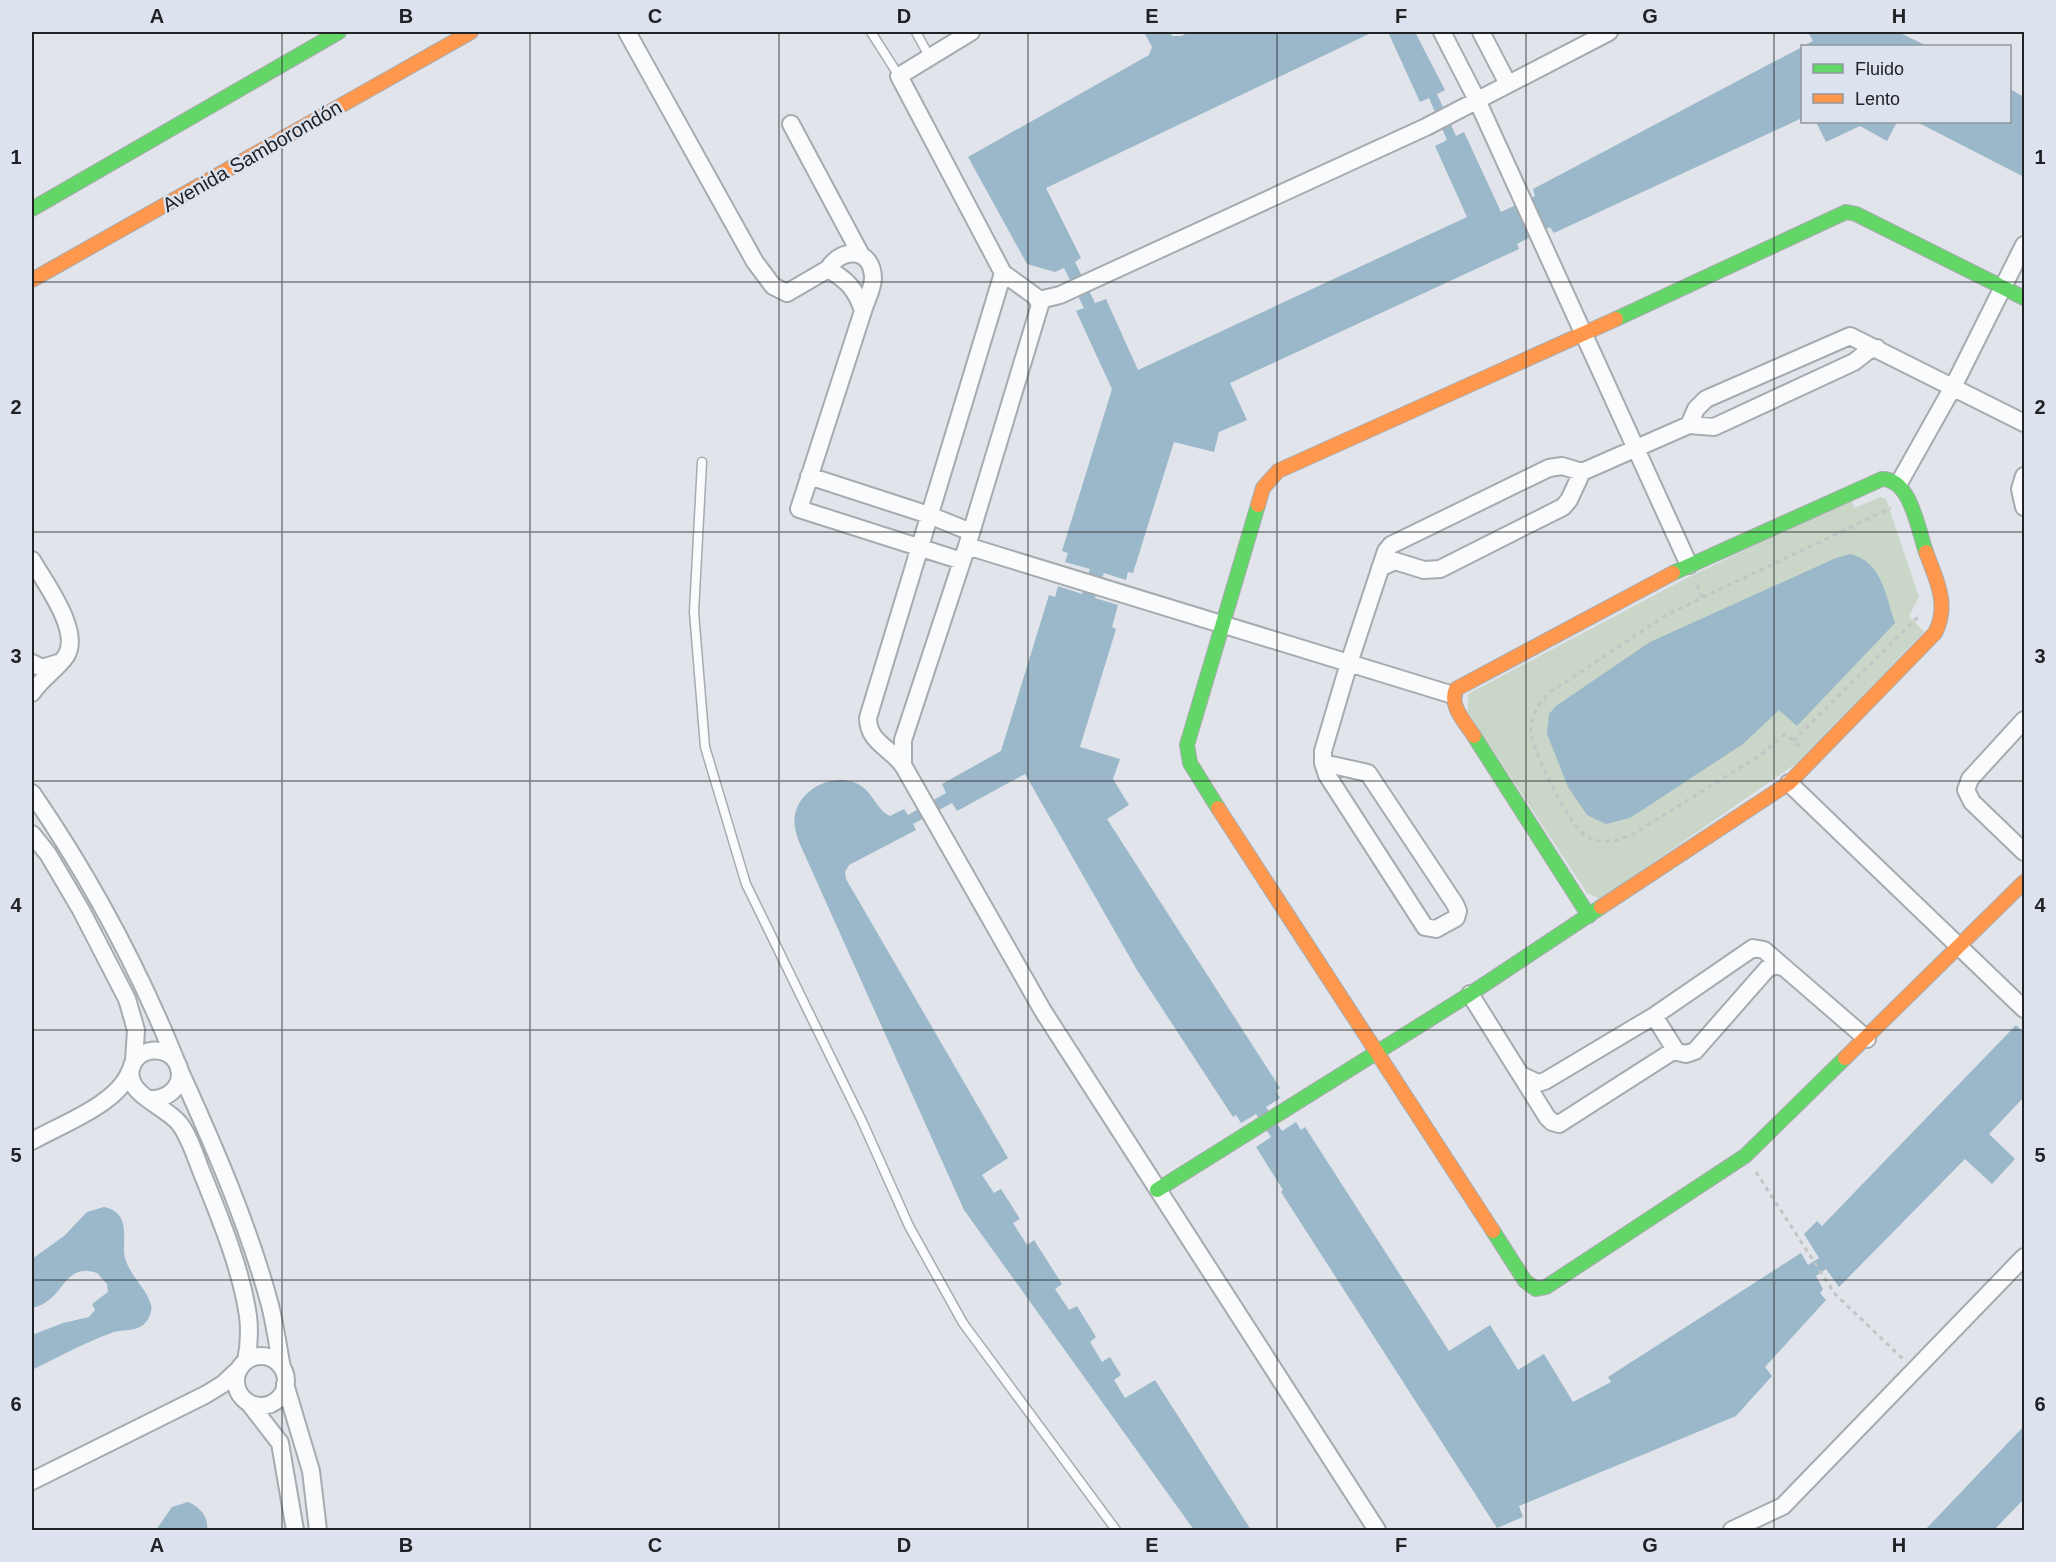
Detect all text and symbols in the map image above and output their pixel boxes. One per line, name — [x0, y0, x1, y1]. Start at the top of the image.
text: A — [150, 5, 164, 27]
text: B — [399, 5, 413, 27]
text: C — [648, 5, 662, 27]
text: D — [897, 5, 911, 27]
text: E — [1145, 5, 1159, 27]
text: F — [1395, 5, 1407, 27]
text: G — [1642, 5, 1658, 27]
text: H — [1892, 5, 1906, 27]
legend — [1801, 45, 2011, 123]
text: Fluido — [1855, 59, 1904, 79]
text: Lento — [1855, 89, 1900, 109]
street label: Avenida Samborondón — [159, 96, 345, 216]
text: 1 — [10, 146, 22, 168]
text: 1 — [2034, 146, 2046, 168]
text: 2 — [10, 396, 22, 418]
text: 2 — [2034, 396, 2046, 418]
text: 3 — [10, 645, 22, 667]
text: 3 — [2034, 645, 2046, 667]
text: 4 — [10, 894, 22, 916]
text: 4 — [2034, 894, 2046, 916]
text: 5 — [10, 1144, 22, 1166]
text: 5 — [2034, 1144, 2046, 1166]
text: 6 — [10, 1393, 22, 1415]
text: 6 — [2034, 1393, 2046, 1415]
text: A — [150, 1534, 164, 1556]
text: B — [399, 1534, 413, 1556]
text: C — [648, 1534, 662, 1556]
text: D — [897, 1534, 911, 1556]
text: E — [1145, 1534, 1159, 1556]
text: F — [1395, 1534, 1407, 1556]
text: G — [1642, 1534, 1658, 1556]
text: H — [1892, 1534, 1906, 1556]

